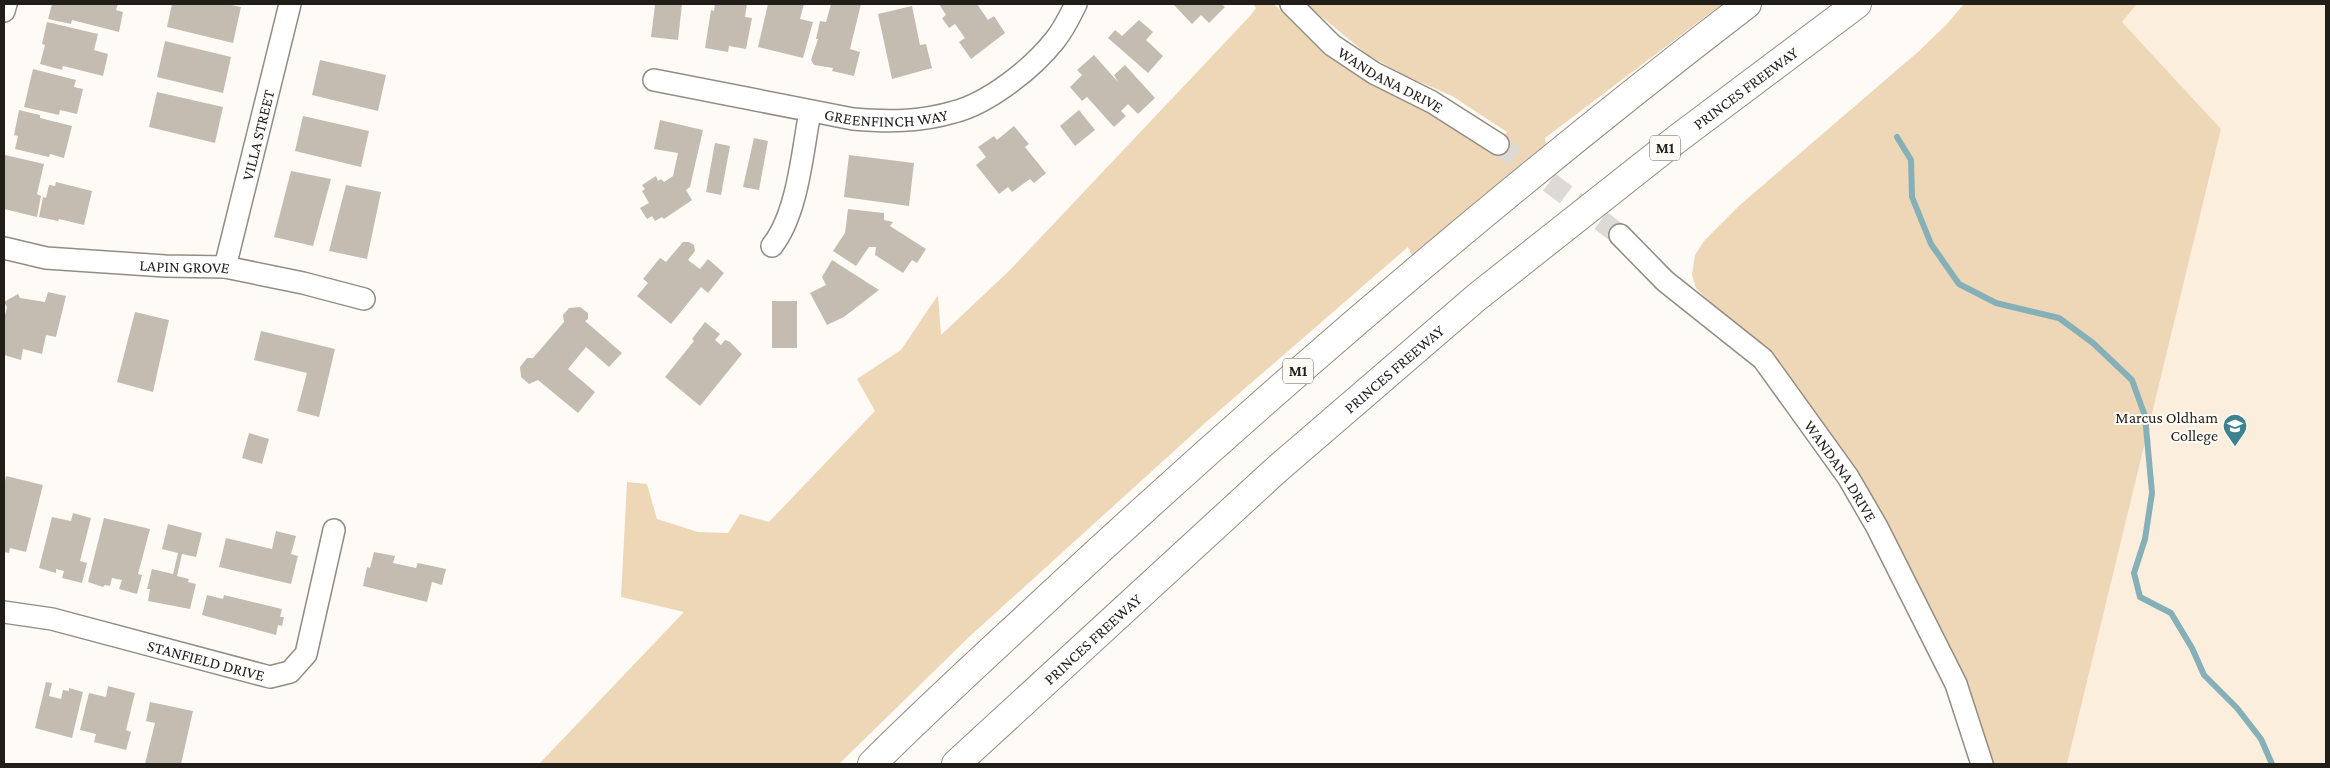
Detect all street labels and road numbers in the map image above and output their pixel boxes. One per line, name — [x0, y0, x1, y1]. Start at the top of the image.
street label: WANDANA DRIVE — [1334, 43, 1446, 116]
street label: PRINCES FREEWAY — [1690, 43, 1801, 133]
street label: VILLA STREET — [239, 88, 278, 182]
street label: GREENFINCH WAY — [823, 106, 950, 130]
road number: M1 — [1650, 136, 1680, 160]
street label: LAPIN GROVE — [139, 256, 232, 277]
street label: PRINCES FREEWAY — [1341, 321, 1448, 416]
road number: M1 — [1283, 358, 1313, 384]
street label: WANDANA DRIVE — [1801, 417, 1880, 525]
street label: PRINCES FREEWAY — [1041, 590, 1145, 688]
street label: STANFIELD DRIVE — [146, 637, 267, 684]

